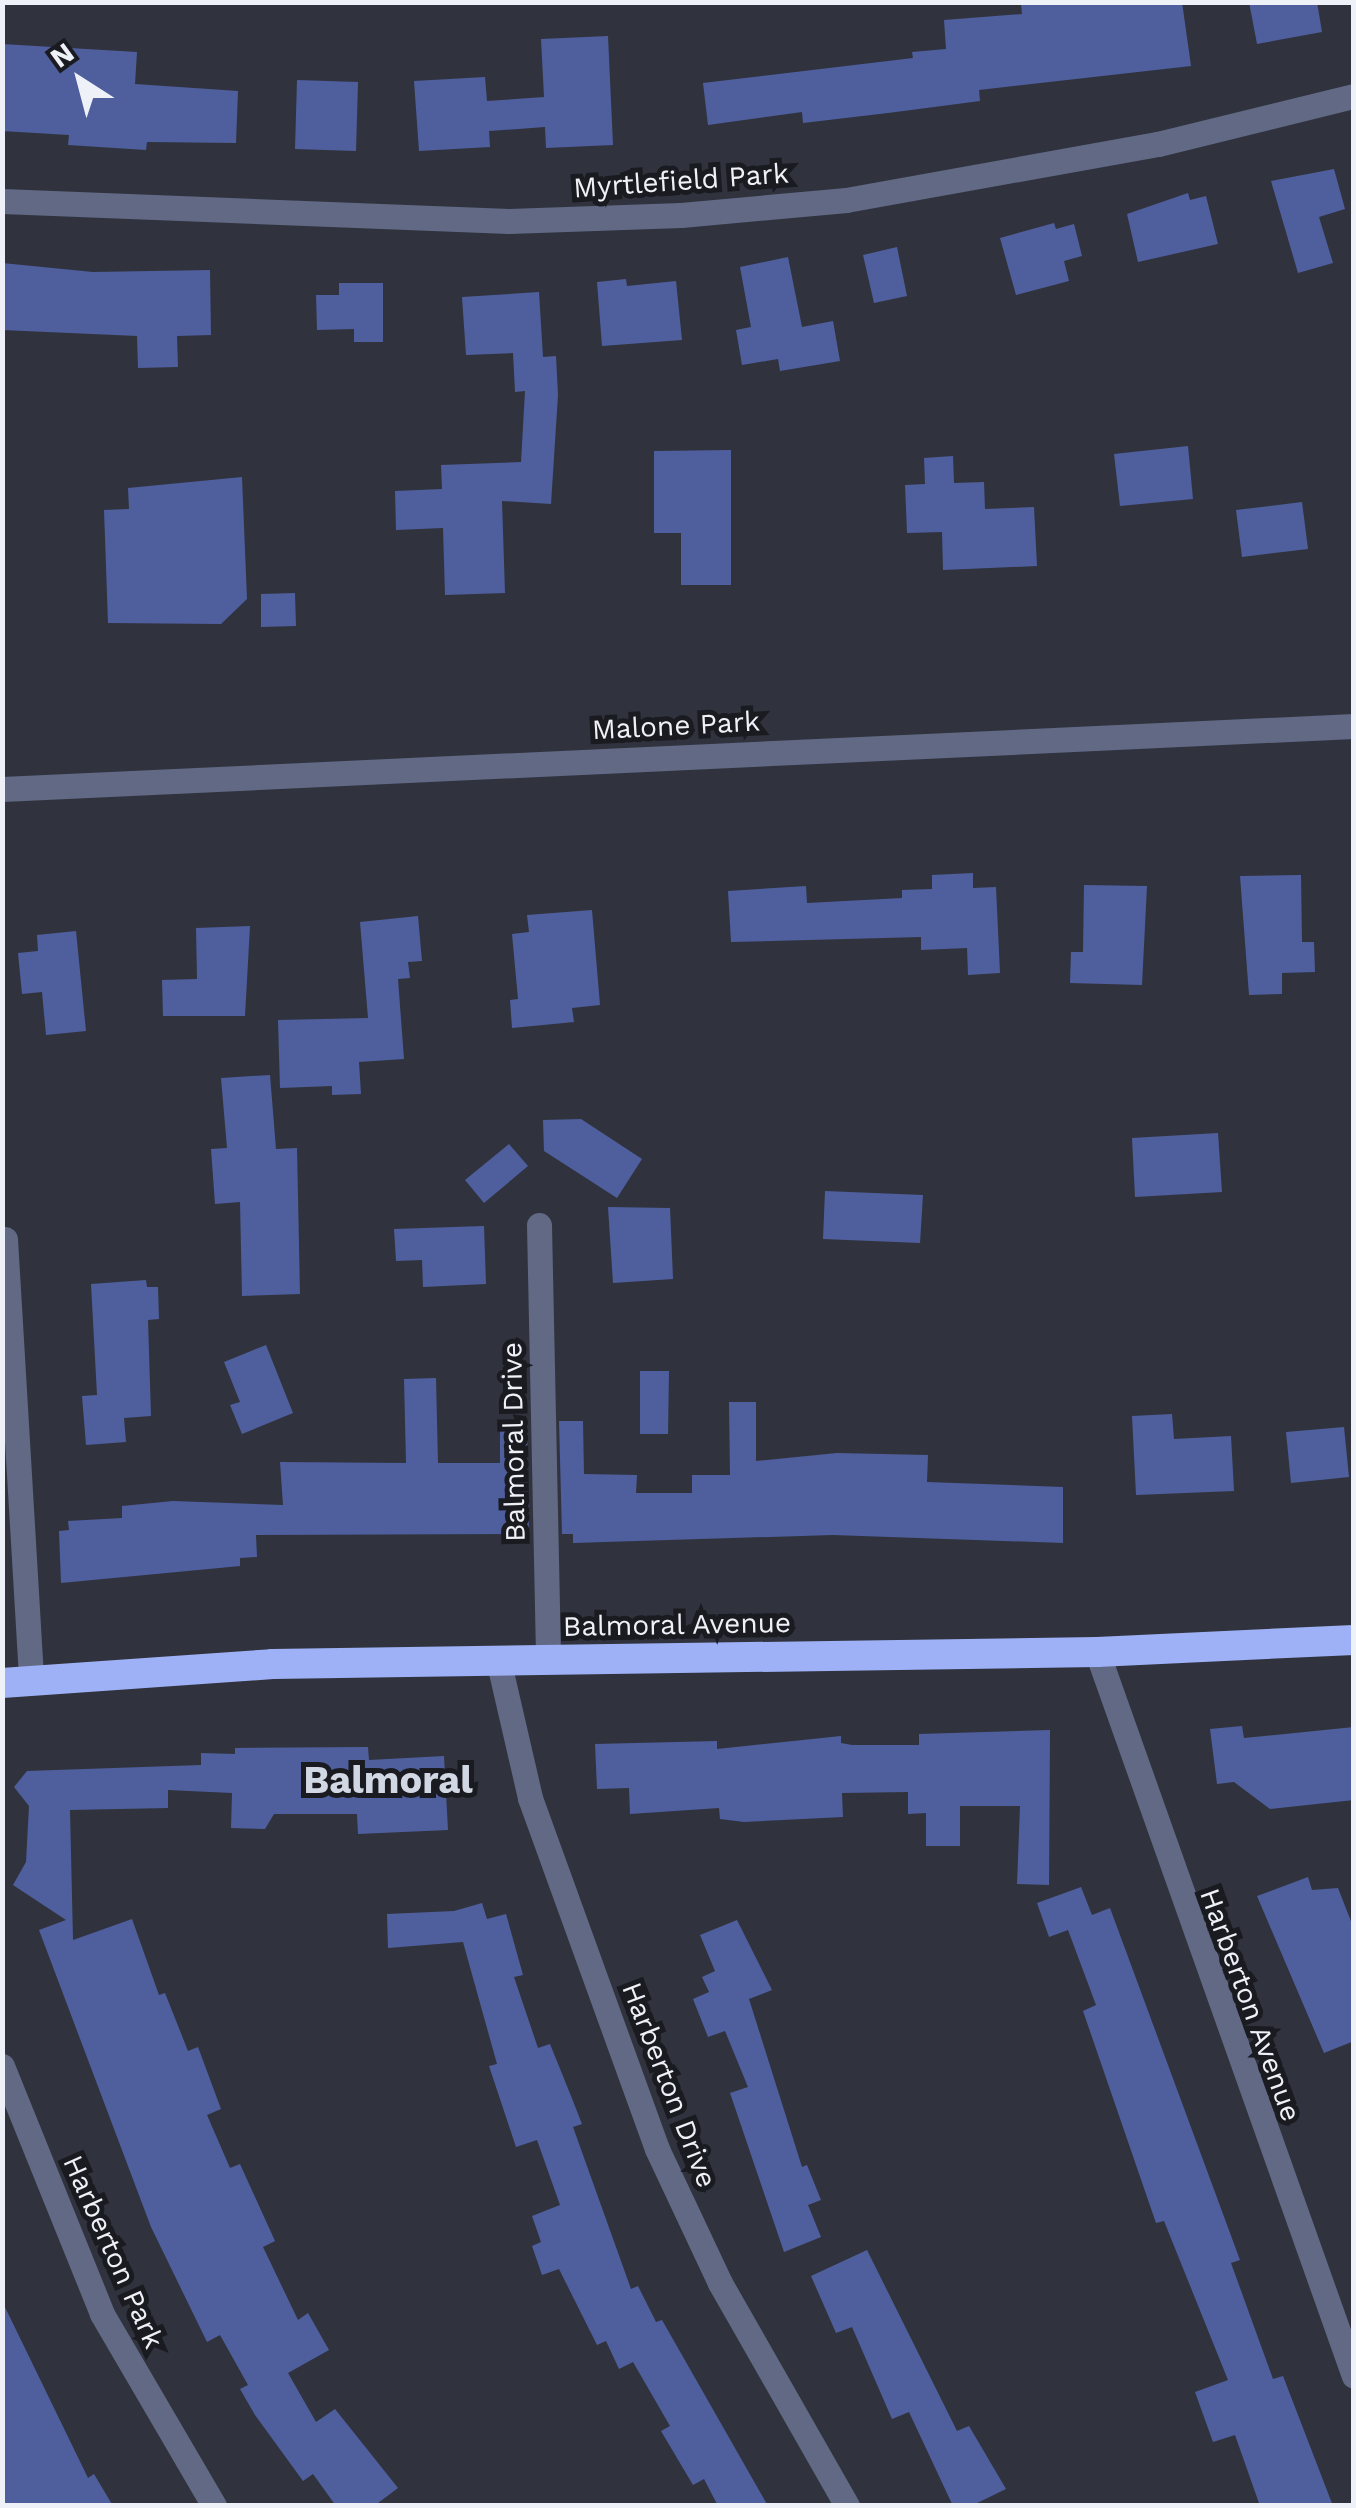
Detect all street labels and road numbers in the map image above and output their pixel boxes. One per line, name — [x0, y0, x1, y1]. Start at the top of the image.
street label: Myrtlefield Park — [572, 157, 790, 205]
street label: Malone Park — [591, 705, 761, 747]
street label: Balmoral Drive — [495, 1341, 533, 1543]
street label: Balmoral Avenue — [562, 1606, 792, 1644]
street label: Harberton Avenue — [1192, 1883, 1308, 2127]
street label: Harberton Drive — [614, 1978, 724, 2192]
street label: Harberton Park — [55, 2150, 171, 2354]

